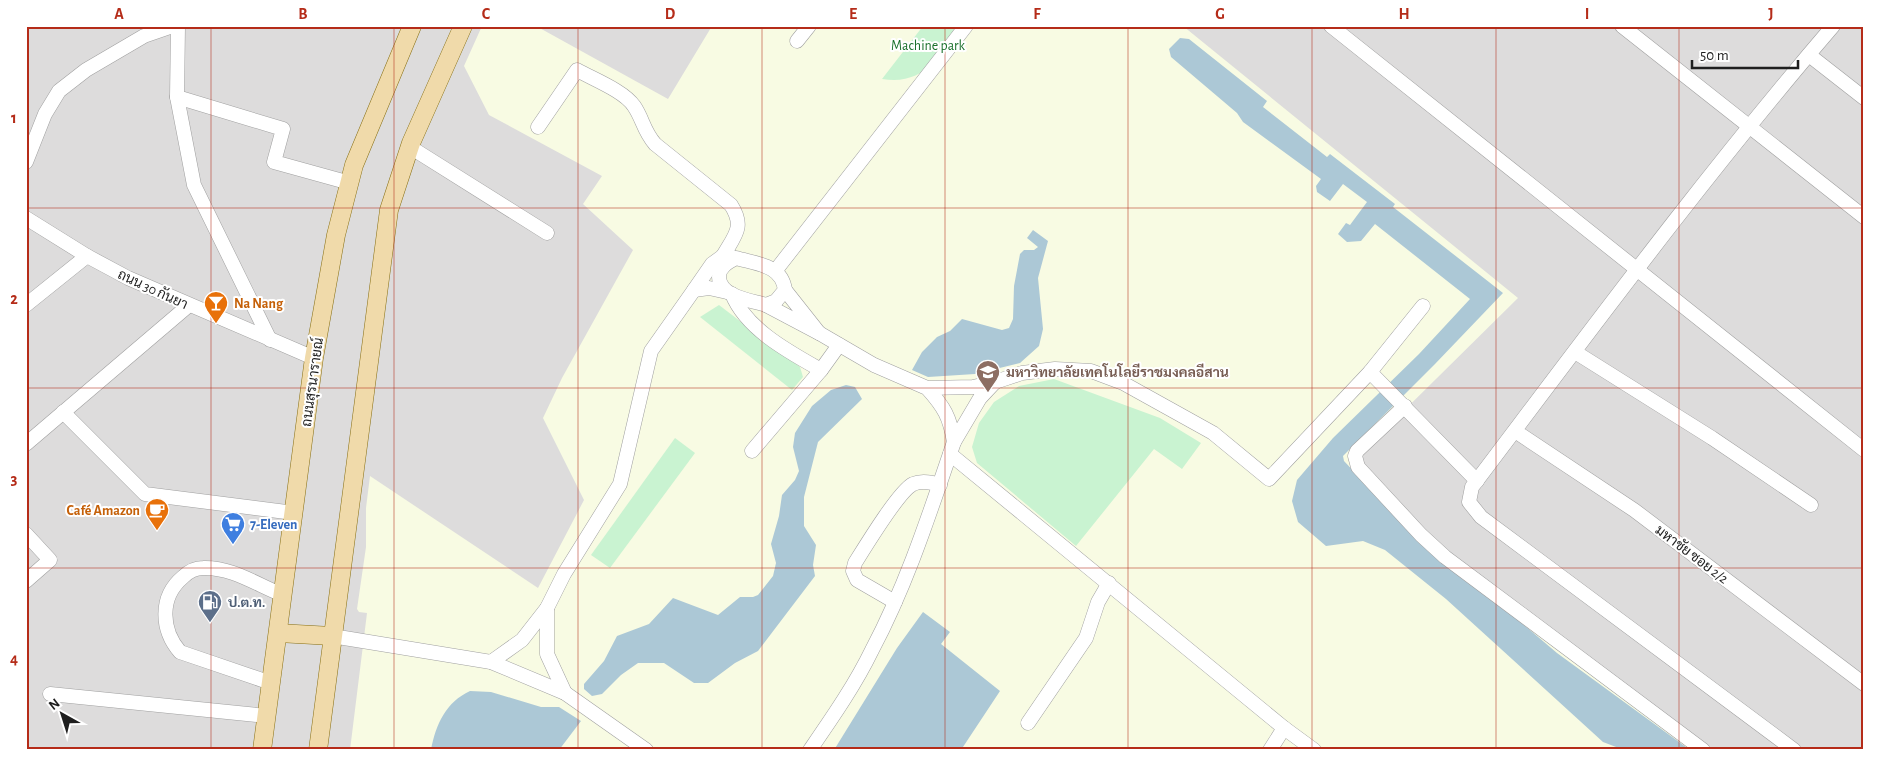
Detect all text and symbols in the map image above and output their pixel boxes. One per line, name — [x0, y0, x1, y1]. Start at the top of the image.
text: A — [114, 6, 124, 22]
text: B — [298, 6, 308, 22]
text: C — [482, 6, 491, 22]
text: D — [665, 6, 676, 22]
text: E — [849, 6, 857, 22]
text: F — [1033, 6, 1041, 22]
text: G — [1215, 6, 1225, 22]
text: H — [1398, 6, 1410, 22]
text: I — [1585, 6, 1589, 22]
text: J — [1768, 6, 1774, 22]
scale bar — [1692, 38, 1799, 70]
park label: Machine park — [891, 39, 966, 53]
text: 50 m — [1700, 48, 1729, 63]
text: 1 — [11, 110, 17, 126]
street label: ถนน 30 กันยา — [115, 267, 190, 312]
bar icon: Na Nang — [203, 290, 229, 324]
text: 2 — [10, 291, 18, 307]
place label: Na Nang — [234, 297, 284, 311]
street label: ถนนสุรนารายณ์ — [297, 336, 328, 428]
school or university icon: มหาวิทยาลัยเทคโนโลยีราชมงคลอีสาน — [975, 359, 1001, 393]
place label: มหาวิทยาลัยเทคโนโลยีราชมงคลอีสาน — [1006, 363, 1229, 380]
text: 3 — [11, 471, 18, 487]
cafe icon: Café Amazon — [144, 497, 170, 531]
place label: Café Amazon — [67, 504, 140, 518]
supermarket icon: 7-Eleven — [220, 511, 246, 545]
place label: 7-Eleven — [250, 518, 298, 532]
street label: มหาชัย ซอย 2/2 — [1652, 522, 1731, 587]
fuel station icon: ป.ต.ท. — [197, 589, 223, 623]
place label: ป.ต.ท. — [228, 596, 265, 610]
text: 4 — [10, 651, 18, 667]
north arrow — [38, 688, 88, 738]
text: N — [46, 696, 63, 713]

